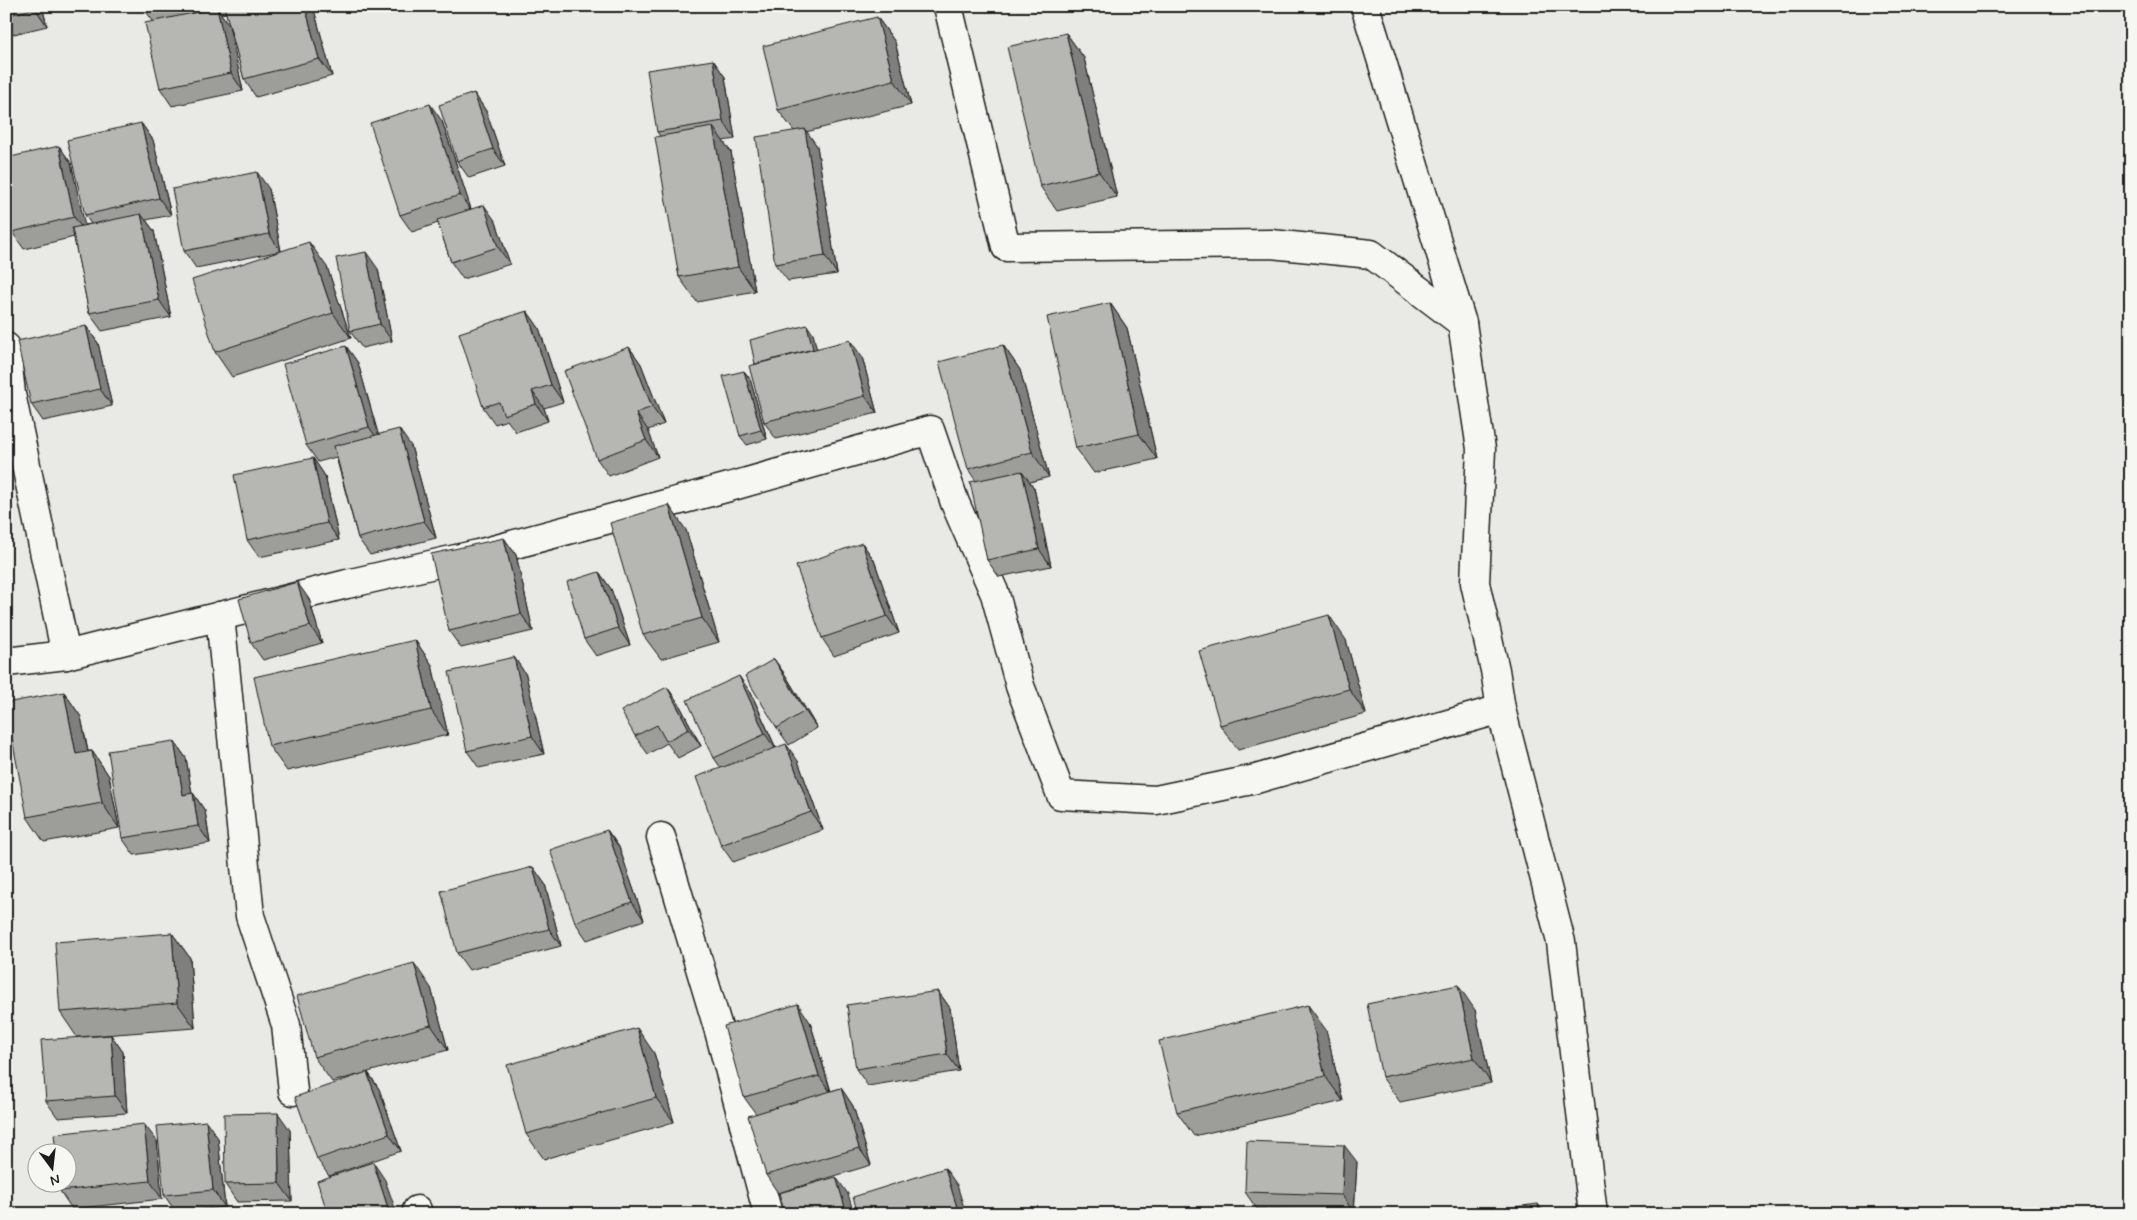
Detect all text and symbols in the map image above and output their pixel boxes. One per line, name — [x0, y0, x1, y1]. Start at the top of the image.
north arrow — [28, 1142, 78, 1192]
text: N — [48, 1170, 62, 1189]

